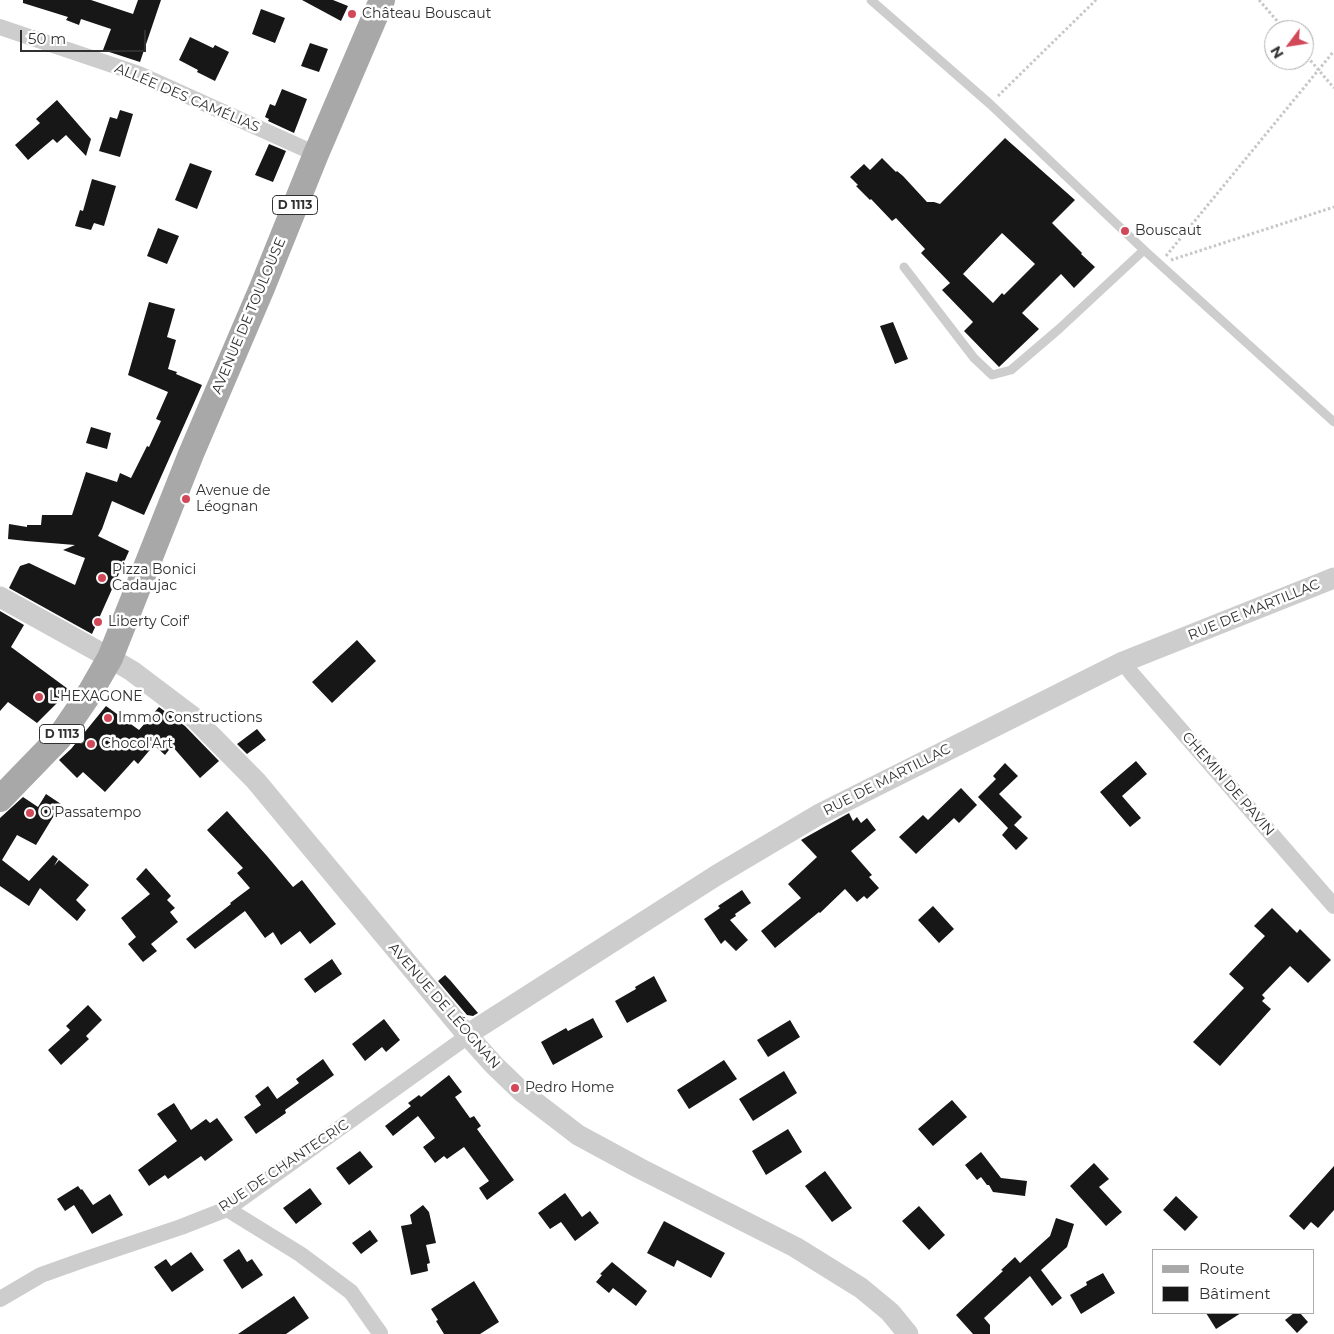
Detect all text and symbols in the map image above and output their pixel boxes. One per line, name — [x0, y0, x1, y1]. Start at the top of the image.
place label: Château Bouscaut — [362, 6, 491, 22]
marker: Château Bouscaut — [346, 8, 358, 20]
scale bar — [22, 20, 149, 52]
north arrow — [1264, 20, 1314, 70]
text: 50 m — [28, 29, 66, 48]
text: N — [1266, 43, 1288, 62]
street label: ALLÉE DES CAMÉLIAS — [112, 60, 262, 136]
road number: D 1113 — [272, 196, 318, 214]
place label: Bouscaut — [1135, 223, 1202, 239]
marker: Bouscaut — [1119, 225, 1131, 237]
street label: AVENUE DE TOULOUSE — [208, 235, 290, 397]
place label: Avenue de Léognan — [196, 483, 270, 516]
marker: Avenue de Léognan — [180, 493, 192, 505]
place label: Pizza Bonici Cadaujac — [112, 562, 196, 594]
marker: Pizza Bonici Cadaujac — [96, 572, 108, 584]
street label: RUE DE MARTILLAC — [1186, 576, 1322, 644]
place label: Liberty Coif' — [108, 614, 190, 630]
marker: Liberty Coif' — [92, 616, 104, 628]
place label: L'HEXAGONE — [49, 689, 143, 705]
marker: L'HEXAGONE — [33, 691, 45, 703]
place label: Immo Constructions — [118, 710, 262, 726]
marker: Immo Constructions — [102, 712, 114, 724]
road number: D 1113 — [40, 724, 84, 744]
street label: CHEMIN DE PAVIN — [1178, 729, 1278, 839]
place label: Chocol'Art — [101, 736, 173, 752]
marker: Chocol'Art — [85, 738, 97, 750]
street label: RUE DE MARTILLAC — [820, 741, 954, 819]
place label: O'Passatempo — [40, 805, 141, 821]
marker: O'Passatempo — [24, 807, 36, 819]
street label: AVENUE DE LÉOGNAN — [385, 940, 503, 1072]
place label: Pedro Home — [525, 1080, 614, 1096]
marker: Pedro Home — [509, 1082, 521, 1094]
street label: RUE DE CHANTECRIC — [216, 1116, 352, 1216]
legend — [1152, 1249, 1314, 1314]
text: Route — [1199, 1259, 1244, 1278]
text: Bâtiment — [1199, 1284, 1271, 1303]

